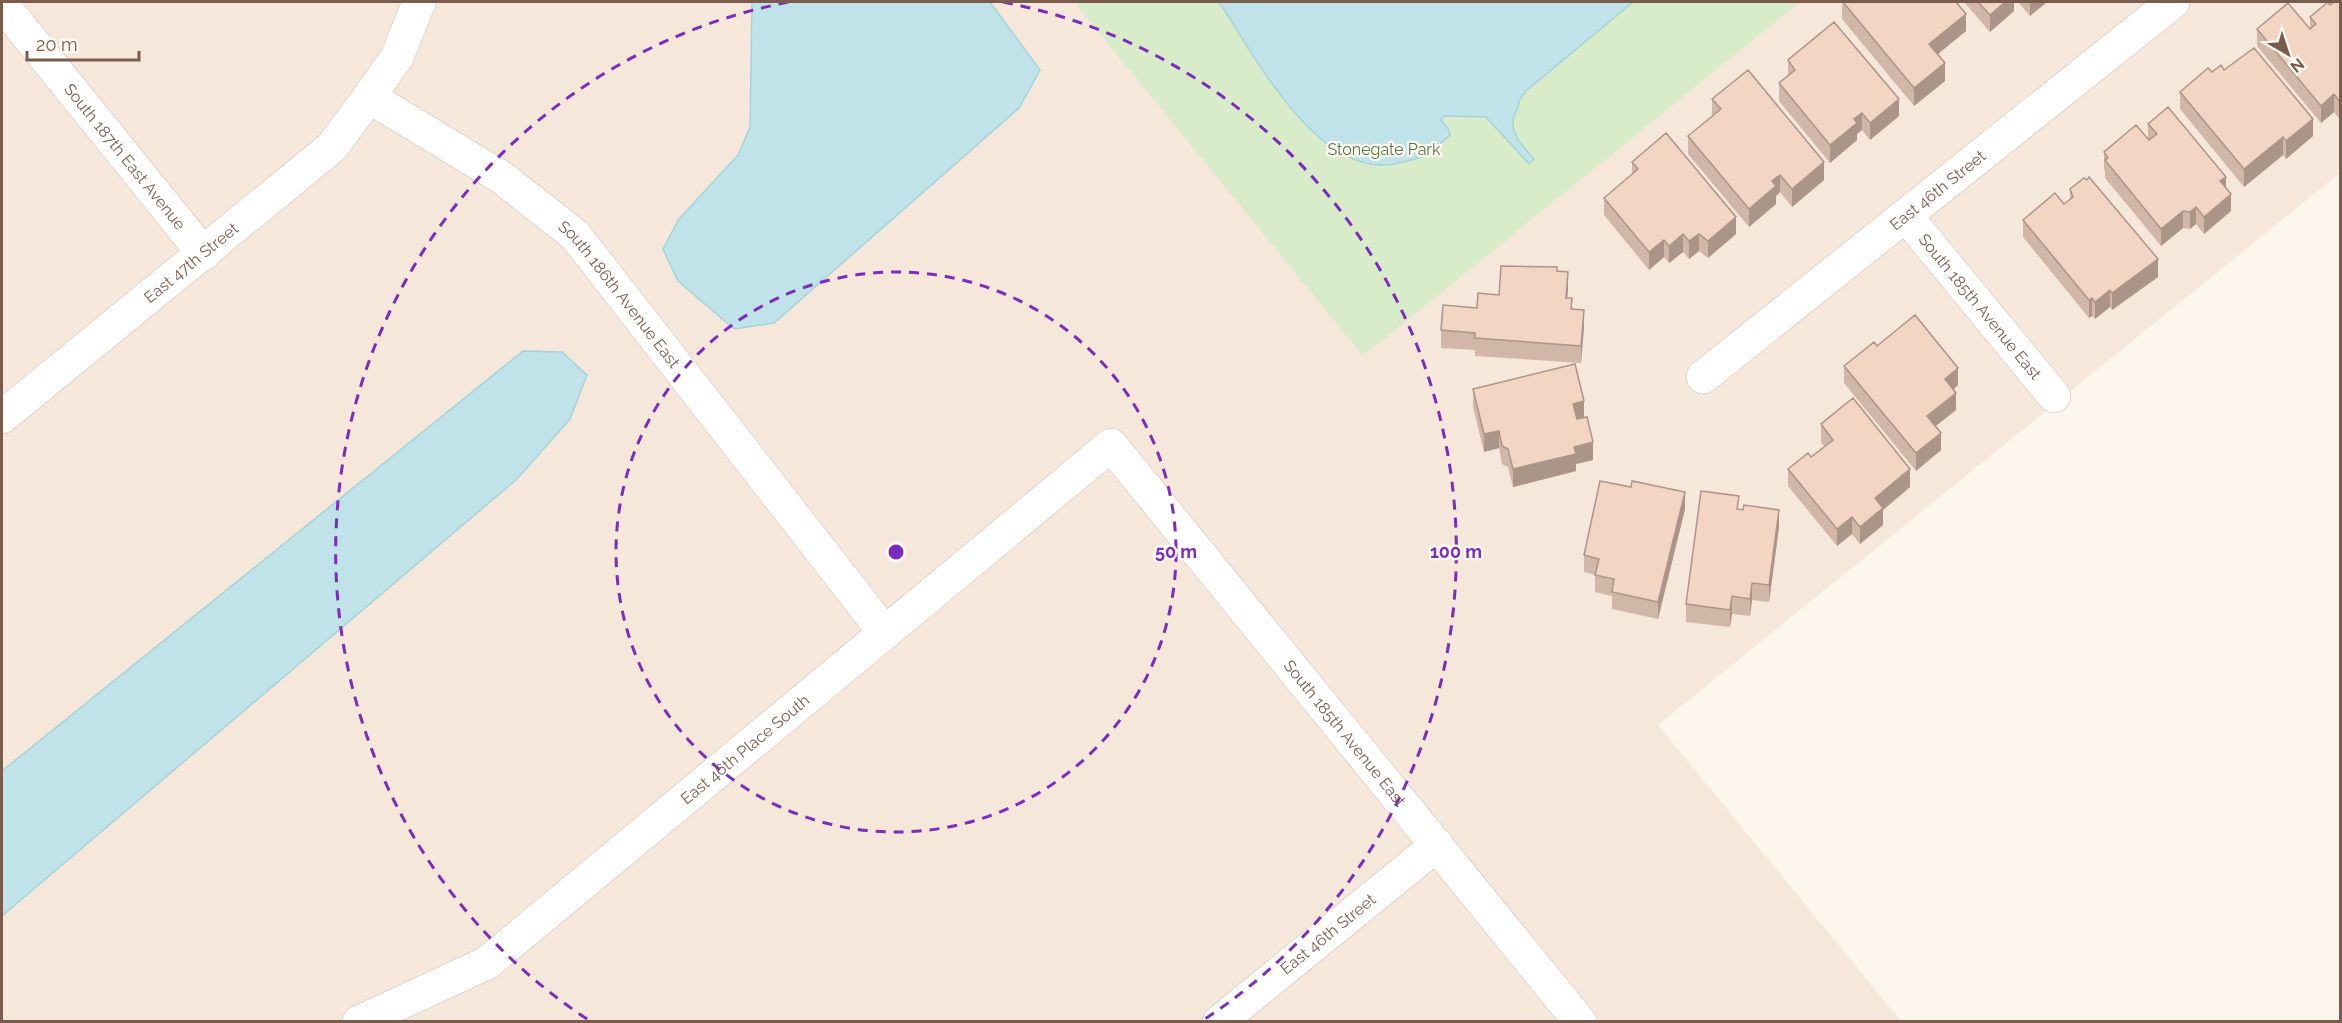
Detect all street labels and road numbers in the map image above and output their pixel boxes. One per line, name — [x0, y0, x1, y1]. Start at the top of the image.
street label: South 187th East Avenue — [60, 79, 190, 233]
street label: East 46th Street — [1886, 146, 1990, 234]
street label: South 186th Avenue East — [555, 216, 685, 372]
street label: East 47th Street — [140, 218, 242, 307]
street label: South 185th Avenue East — [1915, 230, 2046, 383]
street label: South 185th Avenue East — [1280, 656, 1410, 810]
street label: East 46th Place South — [677, 690, 813, 808]
street label: East 46th Street — [1276, 889, 1380, 978]

